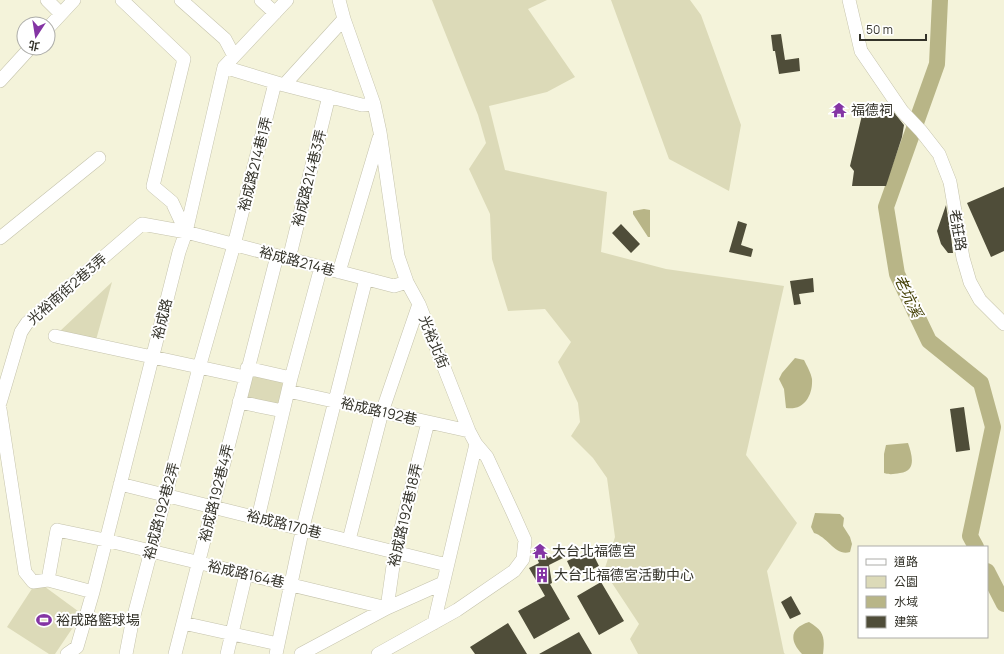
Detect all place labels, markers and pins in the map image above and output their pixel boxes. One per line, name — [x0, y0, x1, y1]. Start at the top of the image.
place label: 福德祠 — [851, 100, 893, 119]
temple icon: 福德祠 — [830, 101, 848, 119]
place label: 大台北福德宮 — [552, 541, 636, 560]
temple icon: 大台北福德宮 — [531, 542, 549, 560]
place label: 大台北福德宮活動中心 — [554, 565, 694, 584]
building icon: 大台北福德宮活動中心 — [533, 566, 551, 584]
place label: 裕成路籃球場 — [56, 610, 140, 629]
sports icon: 裕成路籃球場 — [35, 611, 53, 629]

